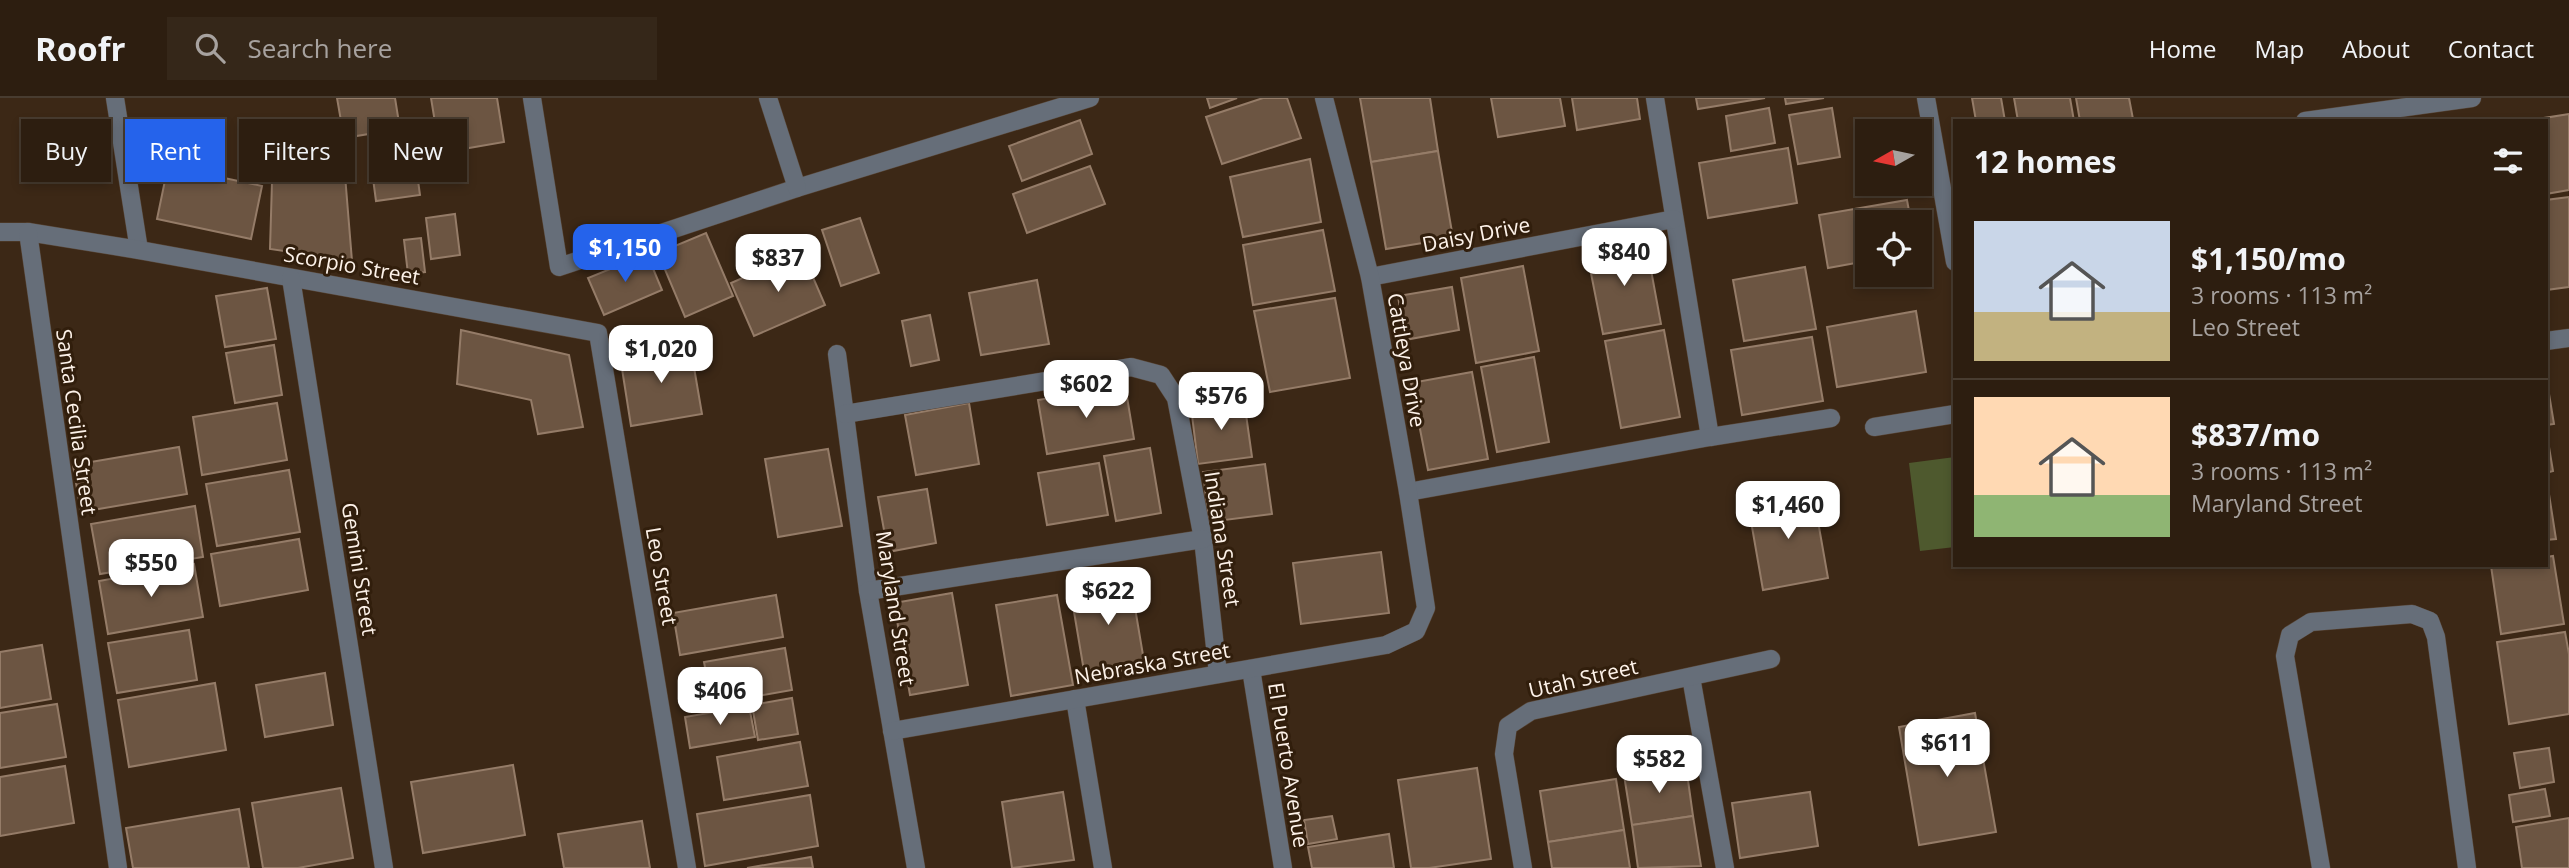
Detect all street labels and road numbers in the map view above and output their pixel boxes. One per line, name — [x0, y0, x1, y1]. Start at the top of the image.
street label: Daisy Drive — [1420, 210, 1532, 258]
street label: Scorpio Street — [282, 239, 422, 291]
street label: Cattleya Drive — [1381, 291, 1433, 429]
street label: Santa Cecilia Street — [50, 327, 104, 517]
street label: Indiana Street — [1198, 469, 1248, 609]
street label: Gemini Street — [336, 501, 384, 637]
street label: Leo Street — [640, 525, 684, 627]
street label: Maryland Street — [870, 529, 922, 687]
street label: Nebraska Street — [1072, 636, 1232, 690]
street label: Utah Street — [1526, 652, 1640, 704]
street label: El Puerto Avenue — [1262, 680, 1316, 850]

